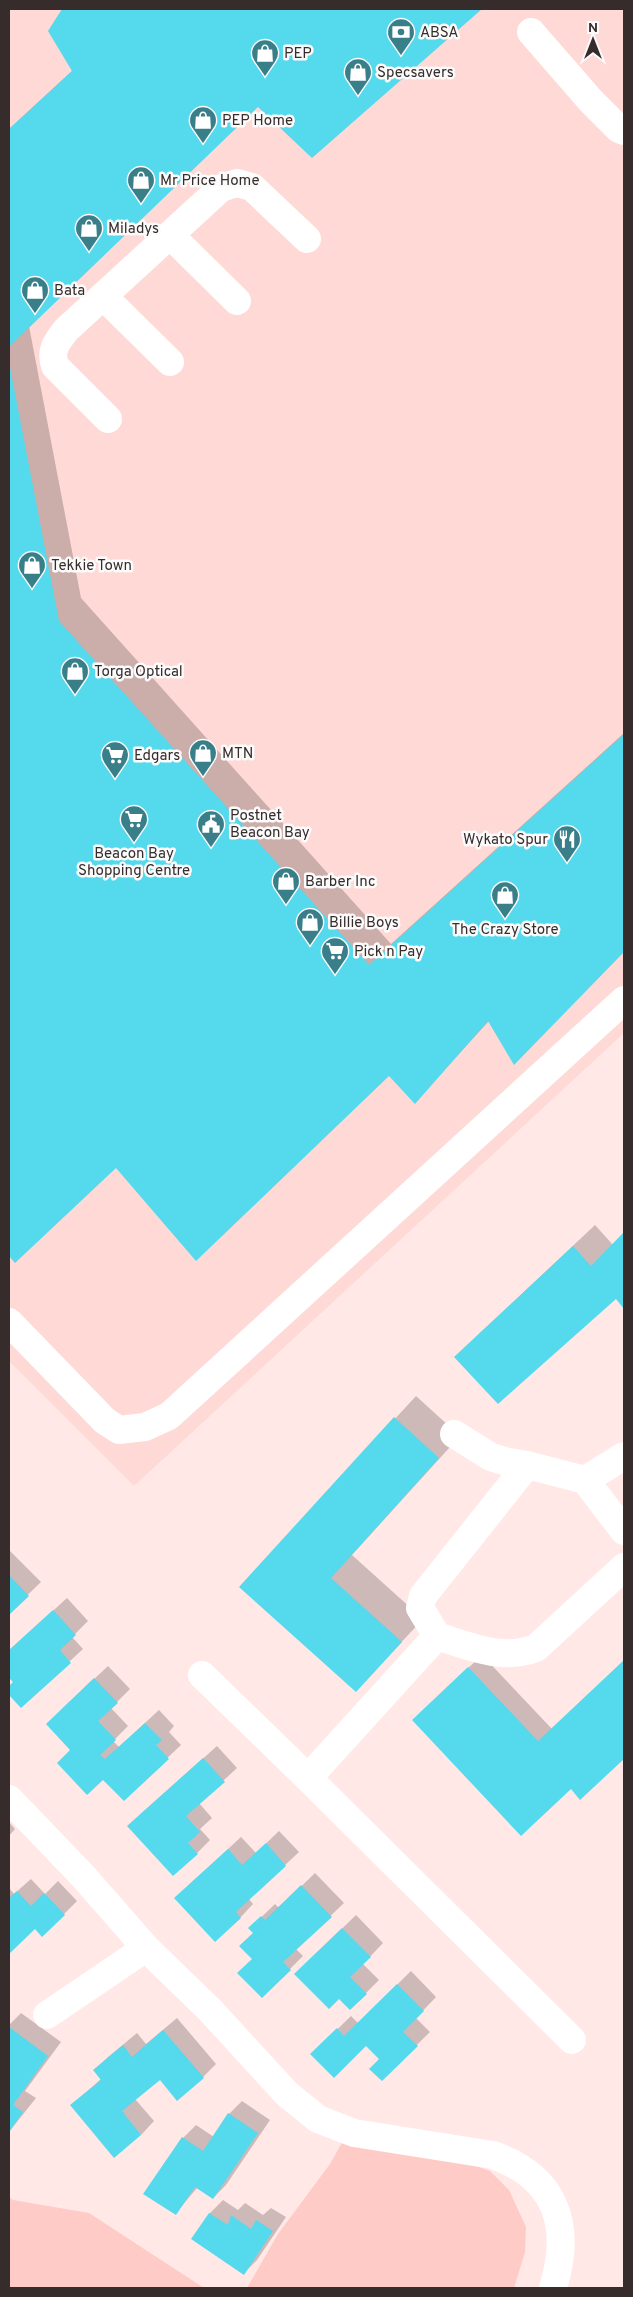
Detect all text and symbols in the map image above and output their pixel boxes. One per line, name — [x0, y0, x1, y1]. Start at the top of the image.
north arrow — [568, 15, 618, 65]
bank icon: ABSA — [386, 17, 416, 56]
text: N — [588, 20, 598, 37]
place label: ABSA — [420, 24, 458, 43]
shop icon: PEP — [250, 38, 280, 77]
place label: PEP — [284, 45, 312, 64]
shop icon: Specsavers — [343, 57, 373, 96]
place label: Specsavers — [377, 64, 454, 83]
shop icon: PEP Home — [188, 105, 218, 144]
place label: PEP Home — [222, 112, 293, 131]
shop icon: Mr Price Home — [126, 165, 156, 204]
place label: Mr Price Home — [160, 172, 259, 191]
shop icon: Miladys — [74, 213, 104, 252]
place label: Miladys — [108, 220, 159, 239]
shop icon: Bata — [20, 275, 50, 314]
place label: Bata — [54, 282, 85, 301]
shop icon: Tekkie Town — [17, 550, 47, 589]
place label: Tekkie Town — [51, 557, 132, 576]
shop icon: Torga Optical — [60, 656, 90, 695]
place label: Torga Optical — [94, 663, 183, 682]
shop icon: MTN — [188, 738, 218, 777]
supermarket icon: Edgars — [100, 740, 130, 779]
place label: MTN — [222, 745, 253, 764]
place label: Edgars — [134, 747, 180, 766]
supermarket icon: Beacon Bay Shopping Centre — [119, 804, 149, 843]
place label: Postnet Beacon Bay — [230, 807, 310, 843]
public building icon: Postnet Beacon Bay — [196, 809, 226, 848]
restaurant icon: Wykato Spur — [552, 824, 582, 863]
place label: Wykato Spur — [463, 831, 548, 850]
place label: Beacon Bay Shopping Centre — [78, 845, 190, 881]
shop icon: Barber Inc — [271, 866, 301, 905]
place label: Barber Inc — [305, 873, 375, 892]
shop icon: The Crazy Store — [490, 880, 520, 919]
shop icon: Billie Boys — [295, 907, 325, 946]
place label: Billie Boys — [329, 914, 399, 933]
place label: The Crazy Store — [451, 921, 559, 940]
supermarket icon: Pick n Pay — [320, 936, 350, 975]
place label: Pick n Pay — [354, 943, 423, 962]

